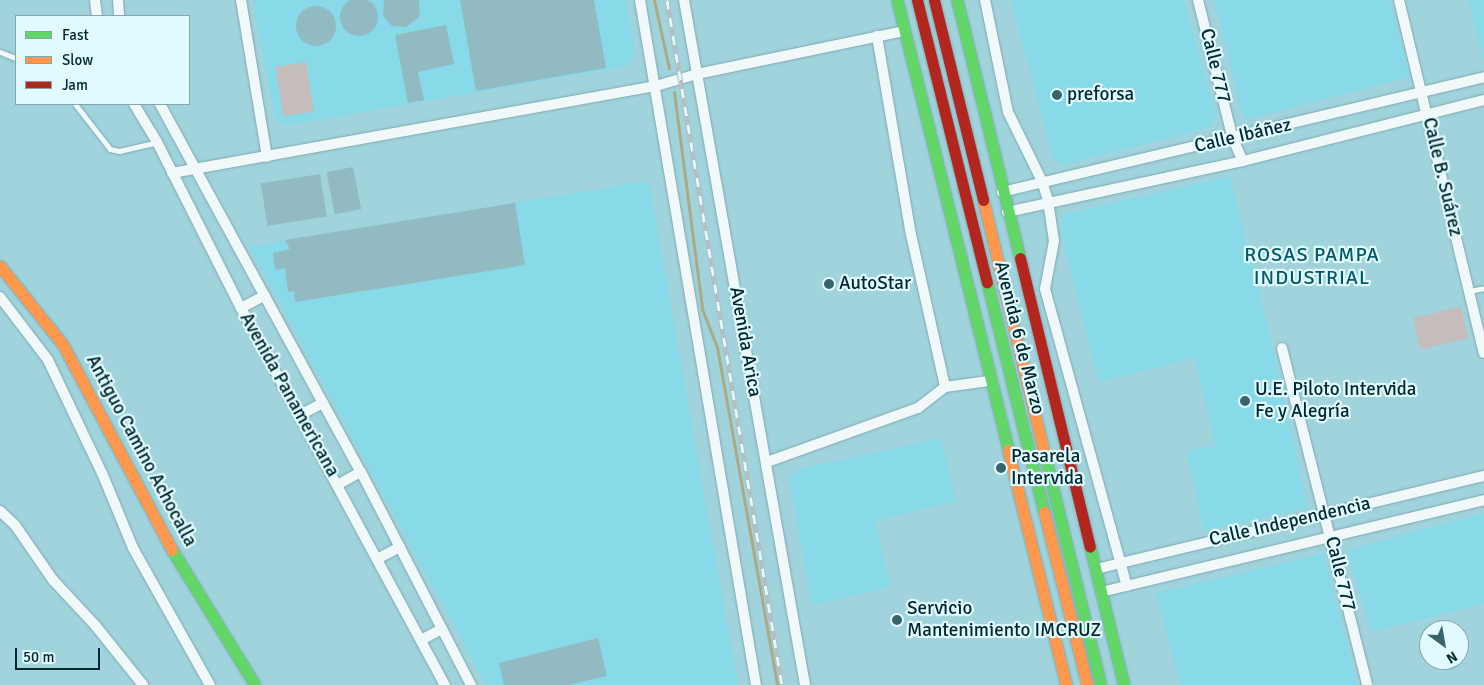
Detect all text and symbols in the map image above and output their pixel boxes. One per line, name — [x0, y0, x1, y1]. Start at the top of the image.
legend — [15, 15, 190, 105]
text: Fast — [62, 26, 89, 44]
street label: Calle 777 — [1195, 26, 1235, 106]
text: Slow — [62, 51, 93, 69]
text: Jam — [62, 76, 88, 94]
place label: preforsa — [1067, 84, 1134, 106]
marker: preforsa — [1051, 89, 1063, 101]
street label: Calle Ibáñez — [1192, 114, 1294, 158]
street label: Calle B. Suárez — [1417, 115, 1467, 239]
district label: ROSAS PAMPA INDUSTRIAL — [1243, 243, 1381, 290]
street label: Avenida 6 de Marzo — [989, 259, 1049, 417]
place label: AutoStar — [839, 273, 911, 295]
marker: AutoStar — [823, 278, 835, 290]
street label: Avenida Arica — [724, 285, 766, 399]
street label: Avenida Panamericana — [234, 309, 344, 481]
street label: Antiguo Camino Achocalla — [81, 351, 201, 551]
place label: U.E. Piloto Intervida Fe y Alegría — [1255, 379, 1416, 423]
marker: U.E. Piloto Intervida Fe y Alegría — [1239, 395, 1251, 407]
place label: Pasarela Intervida — [1011, 446, 1084, 490]
marker: Pasarela Intervida — [995, 462, 1007, 474]
street label: Calle Independencia — [1207, 492, 1373, 552]
street label: Calle 777 — [1320, 534, 1360, 614]
place label: Servicio Mantenimiento IMCRUZ — [907, 598, 1101, 642]
marker: Servicio Mantenimiento IMCRUZ — [891, 614, 903, 626]
north arrow — [1419, 620, 1469, 670]
scale bar — [18, 638, 102, 670]
text: 50 m — [23, 648, 54, 666]
text: N — [1443, 648, 1460, 667]

